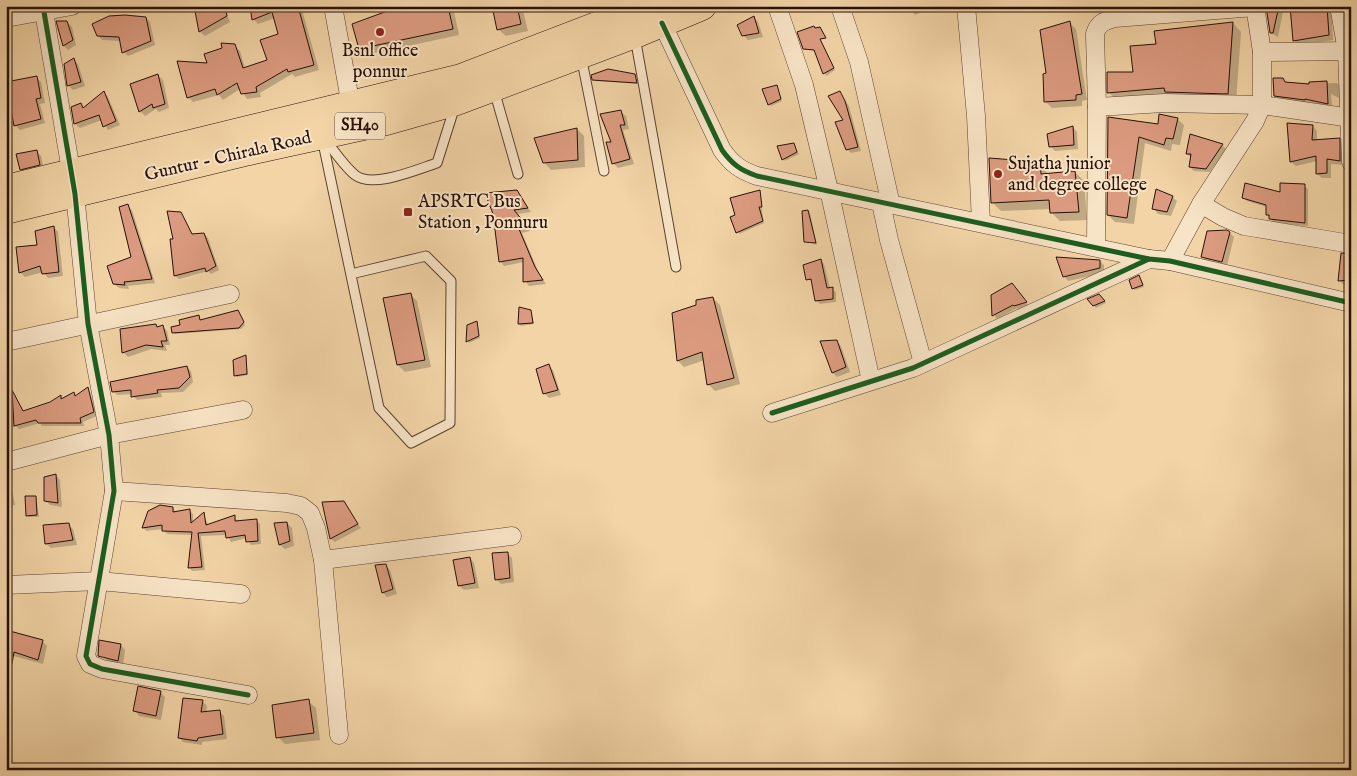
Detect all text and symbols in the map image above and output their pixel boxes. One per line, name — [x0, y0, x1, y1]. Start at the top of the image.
marker: Bsnl office ponnur — [374, 26, 386, 38]
place label: Bsnl office ponnur — [342, 40, 418, 84]
road number: SH40 — [335, 112, 385, 140]
street label: Guntur - Chirala Road — [142, 127, 314, 187]
place label: Sujatha junior and degree college — [1008, 153, 1147, 197]
marker: Sujatha junior and degree college — [992, 168, 1004, 180]
place label: APSRTC Bus Station , Ponnuru — [417, 191, 548, 235]
marker: APSRTC Bus Station , Ponnuru — [402, 206, 414, 218]

